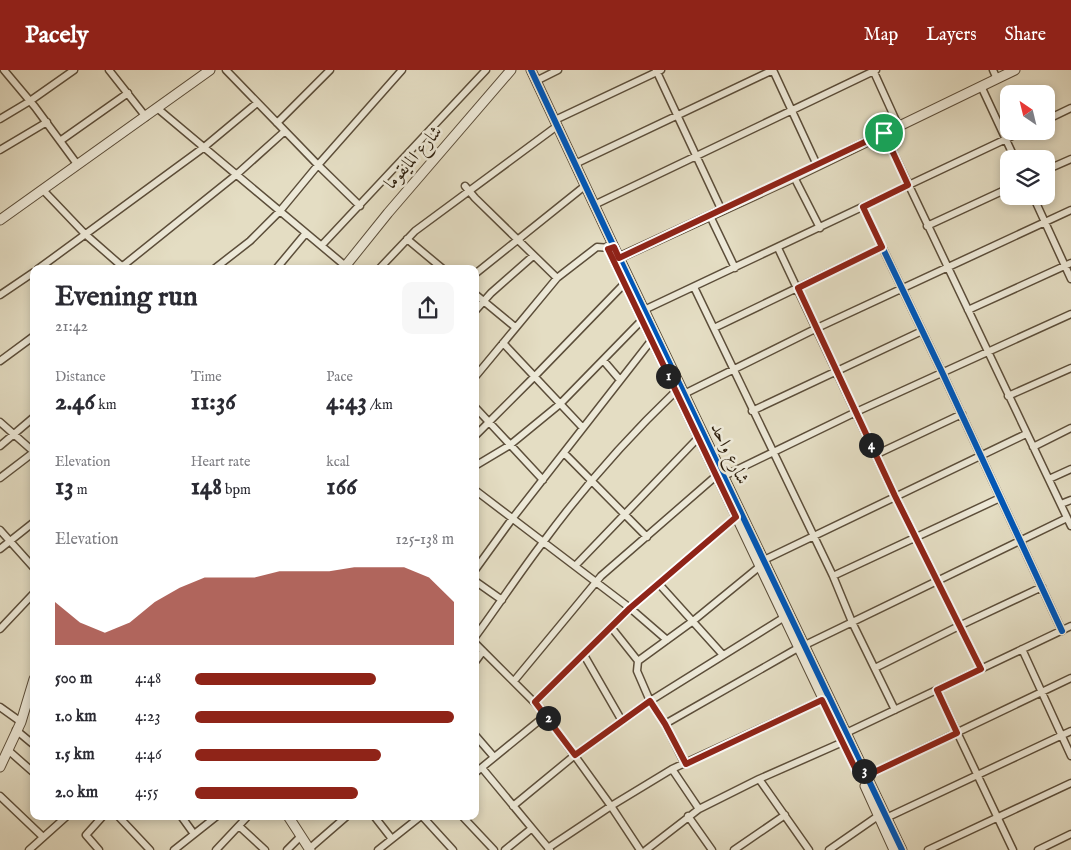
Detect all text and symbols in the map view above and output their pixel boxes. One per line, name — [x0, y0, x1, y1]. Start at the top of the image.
text: Pacely — [25, 20, 89, 51]
text: Map — [864, 24, 898, 47]
text: Layers — [926, 24, 977, 47]
text: Share — [1005, 24, 1046, 47]
north arrow — [1000, 85, 1055, 140]
map controls — [1000, 85, 1055, 205]
pin — [863, 112, 905, 154]
icon: arrive — [870, 119, 898, 147]
street label: شارع المايقوما — [380, 121, 449, 196]
button: layers — [1000, 150, 1055, 205]
text: Evening run — [55, 280, 198, 315]
button: share — [402, 282, 454, 334]
text: 21:42 — [55, 317, 88, 337]
pin: 1 — [656, 364, 680, 388]
text: 1 — [666, 367, 671, 385]
text: Distance — [55, 368, 106, 386]
text: Time — [191, 368, 222, 386]
text: Pace — [326, 368, 353, 386]
text: 2.46 — [55, 386, 95, 418]
text: 11:36 — [191, 386, 236, 418]
text: 4:43 — [326, 386, 367, 418]
text: km — [95, 396, 116, 414]
text: /km — [367, 396, 393, 414]
street label: شارع واحد — [702, 419, 754, 489]
pin: 4 — [858, 432, 884, 458]
text: 4 — [868, 436, 875, 454]
text: Elevation — [55, 453, 111, 471]
text: Heart rate — [191, 453, 250, 471]
text: kcal — [326, 453, 350, 471]
text: 13 — [55, 471, 74, 503]
text: 148 — [191, 471, 222, 503]
text: 166 — [326, 471, 357, 503]
text: m — [74, 481, 88, 499]
text: bpm — [222, 481, 251, 499]
text: Elevation — [55, 530, 118, 550]
text: 125–138 m — [395, 530, 454, 550]
text: 500 m — [55, 669, 92, 689]
text: 4:48 — [135, 669, 161, 689]
pin: 2 — [536, 706, 560, 730]
text: 1.0 km — [55, 707, 97, 727]
text: 4:23 — [135, 707, 161, 727]
text: 2 — [545, 709, 552, 727]
text: 1.5 km — [55, 745, 95, 765]
text: 4:46 — [135, 745, 162, 765]
pin: 3 — [852, 758, 876, 784]
text: 3 — [862, 762, 867, 780]
text: 2.0 km — [55, 783, 98, 803]
text: 4:55 — [135, 783, 159, 803]

